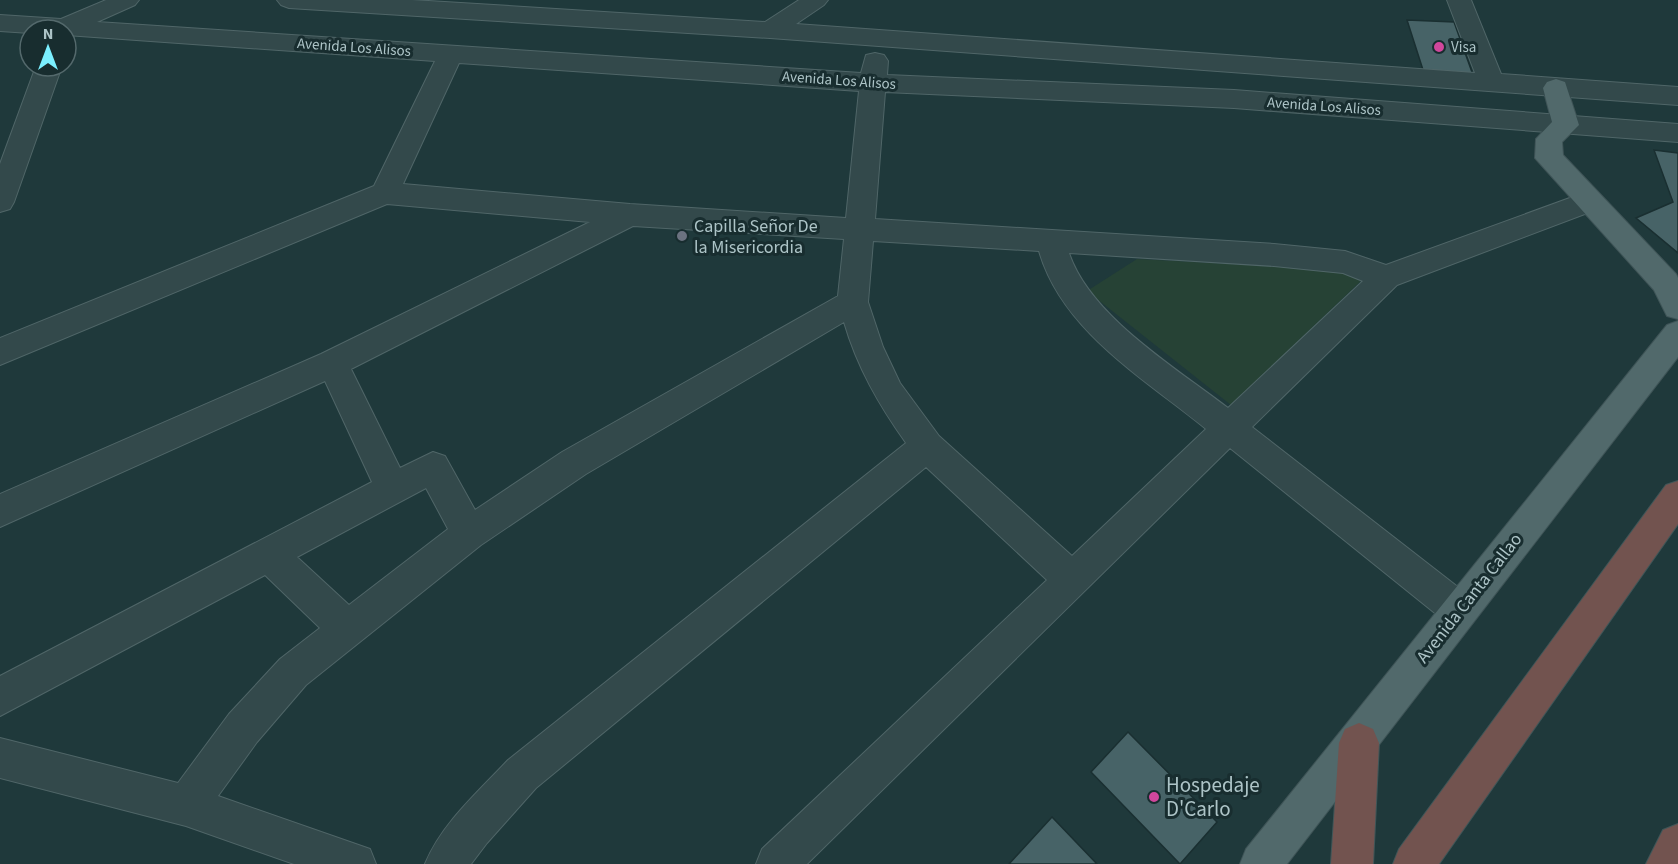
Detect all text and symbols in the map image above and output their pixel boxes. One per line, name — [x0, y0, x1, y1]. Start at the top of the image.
north arrow — [18, 18, 78, 78]
text: N — [43, 23, 53, 45]
street label: Avenida Los Alisos — [296, 33, 412, 62]
place label: Visa — [1451, 37, 1476, 58]
marker: Visa — [1432, 40, 1446, 54]
street label: Avenida Los Alisos — [781, 66, 897, 95]
street label: Avenida Los Alisos — [1266, 92, 1382, 121]
place label: Capilla Señor De la Misericordia — [694, 214, 818, 260]
marker: Capilla Señor De la Misericordia — [675, 229, 689, 243]
street label: Avenida Canta Callao — [1411, 528, 1528, 669]
place label: Hospedaje D'Carlo — [1166, 770, 1260, 824]
marker: Hospedaje D'Carlo — [1147, 790, 1161, 804]

